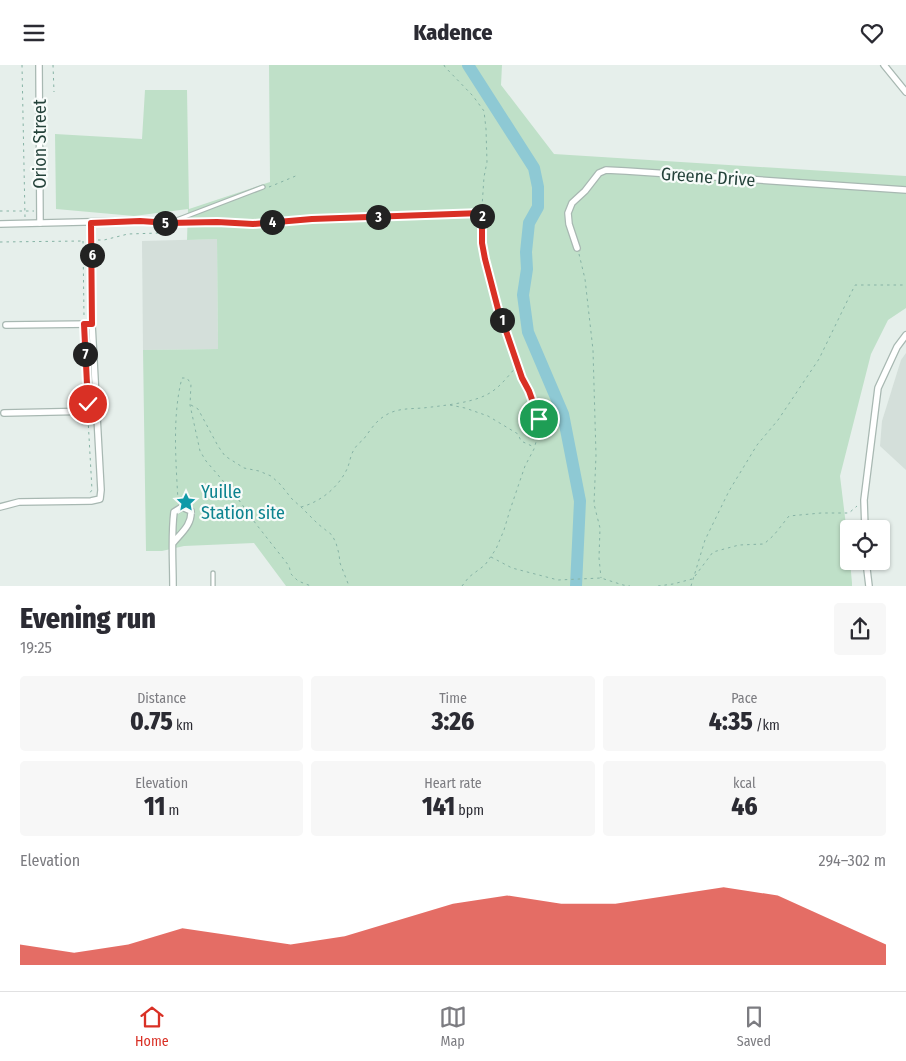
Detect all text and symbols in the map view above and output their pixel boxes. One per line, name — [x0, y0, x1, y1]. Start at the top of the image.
icon: menu — [20, 19, 48, 47]
text: Kadence — [413, 19, 493, 46]
icon: heart — [858, 19, 886, 47]
street label: Orion Street — [29, 99, 51, 189]
street label: Greene Drive — [660, 163, 756, 191]
pin: 2 — [470, 203, 494, 229]
pin: 3 — [366, 205, 390, 229]
text: 2 — [479, 208, 486, 225]
pin: 4 — [260, 209, 284, 235]
text: 3 — [375, 209, 382, 226]
pin: 5 — [152, 211, 178, 235]
text: 4 — [269, 214, 276, 231]
text: 5 — [162, 215, 169, 232]
pin: 6 — [80, 243, 104, 267]
text: 6 — [89, 247, 96, 264]
pin: 1 — [490, 307, 514, 333]
text: 1 — [500, 312, 505, 329]
pin: 7 — [72, 341, 98, 367]
text: 7 — [83, 346, 88, 363]
pin — [67, 383, 109, 425]
icon: check — [74, 390, 102, 418]
pin — [518, 398, 560, 440]
icon: arrive — [525, 405, 553, 433]
place label: Yuille Station site — [201, 481, 285, 524]
place icon: Yuille Station site — [175, 491, 197, 513]
map controls — [840, 520, 890, 570]
button: locate — [840, 520, 890, 570]
text: Evening run — [20, 602, 156, 635]
button: share — [834, 603, 886, 655]
text: 19:25 — [20, 638, 52, 657]
text: Distance — [137, 690, 186, 707]
text: Time — [439, 690, 467, 707]
text: Pace — [731, 690, 757, 707]
text: 0.75 — [130, 707, 173, 737]
text: 3:26 — [432, 707, 474, 737]
text: 4:35 — [709, 707, 753, 737]
text: km — [173, 717, 193, 734]
text: /km — [753, 717, 780, 734]
text: Elevation — [135, 775, 188, 792]
text: Heart rate — [424, 775, 482, 792]
text: kcal — [733, 775, 756, 792]
text: 11 — [144, 792, 165, 822]
text: 141 — [422, 792, 455, 822]
text: 46 — [731, 792, 758, 822]
text: m — [165, 802, 179, 819]
text: bpm — [455, 802, 484, 819]
text: Elevation — [20, 851, 80, 870]
text: 294–302 m — [819, 851, 886, 870]
tab: Home — [135, 1003, 169, 1050]
tab: Map — [439, 1003, 467, 1050]
tab: Saved — [737, 1003, 771, 1050]

